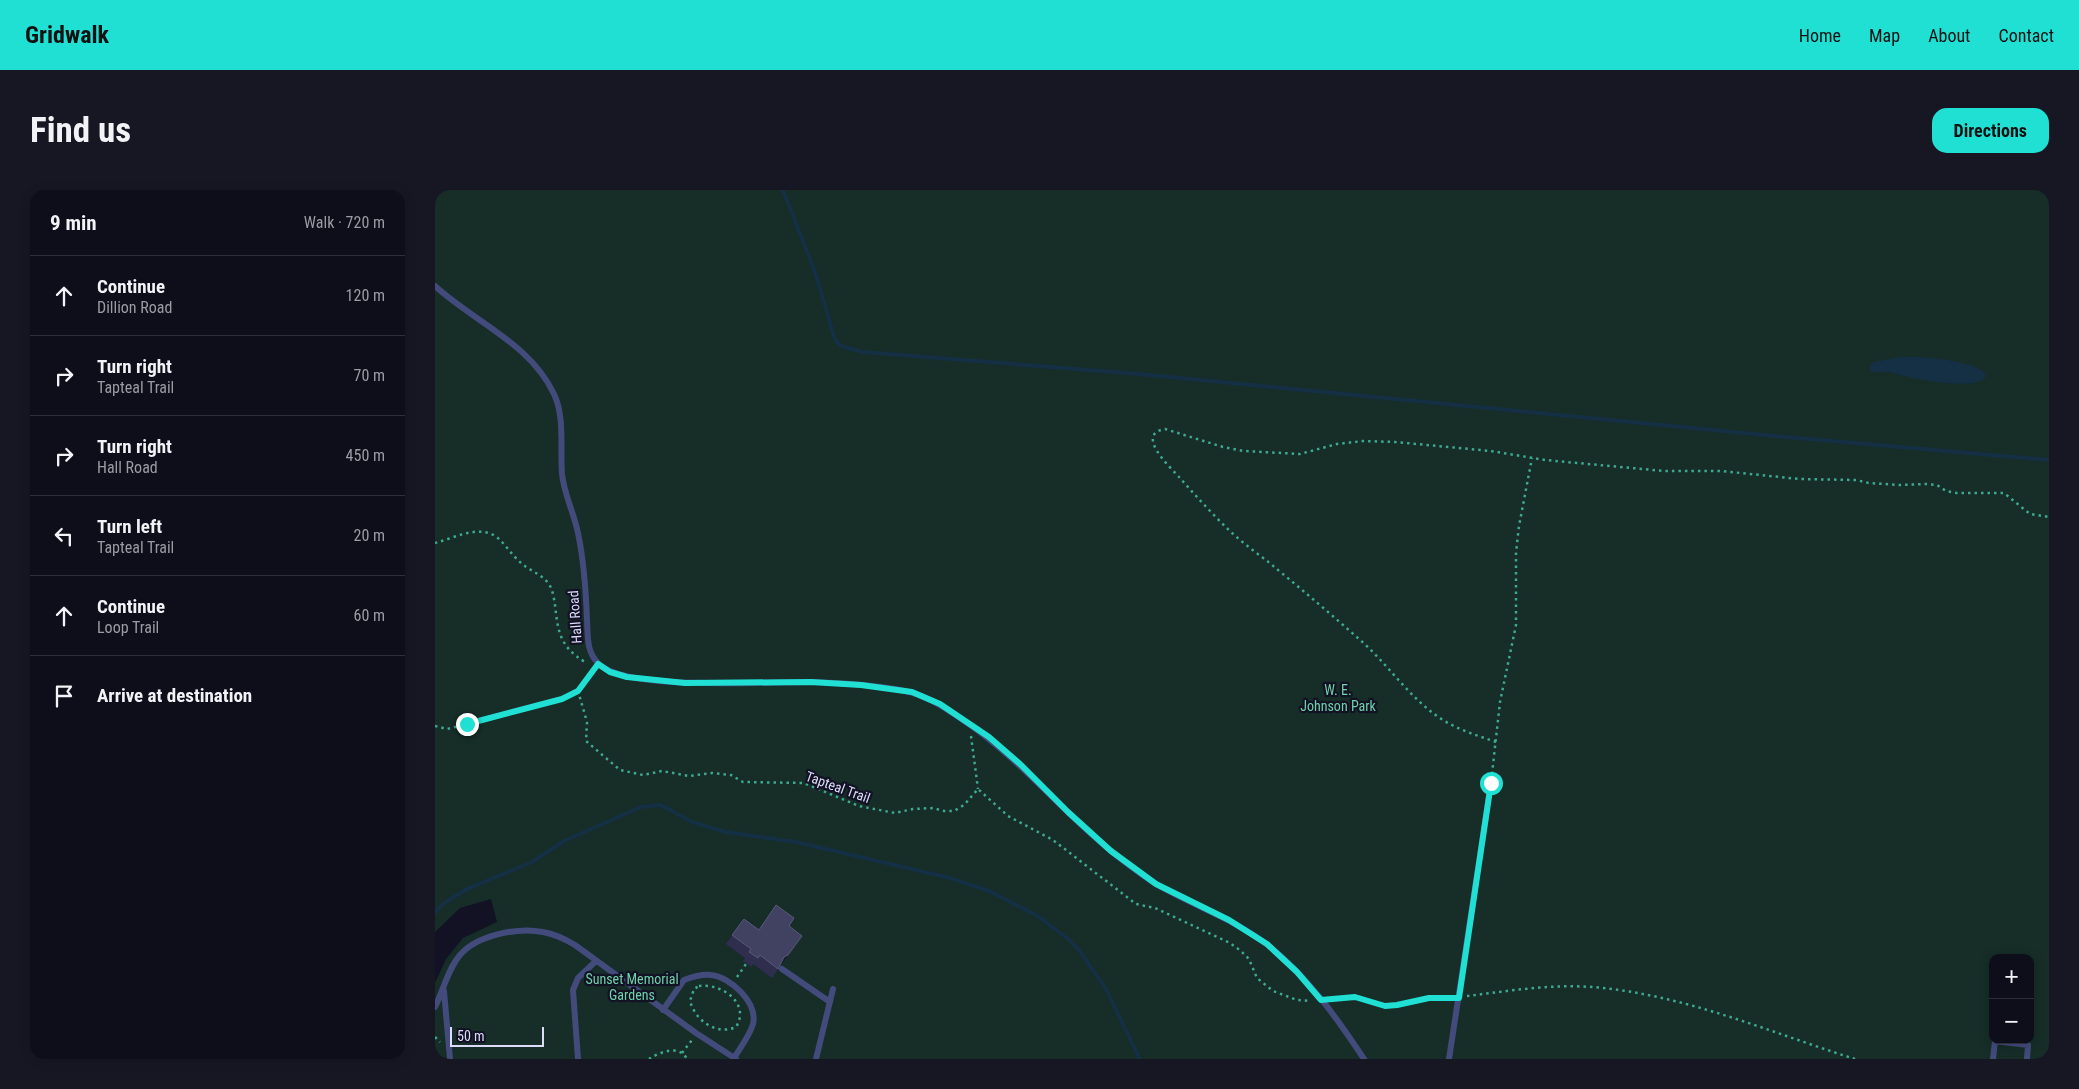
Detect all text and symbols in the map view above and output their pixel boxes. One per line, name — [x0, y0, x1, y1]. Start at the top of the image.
text: Gridwalk — [25, 21, 109, 49]
text: Home — [1799, 25, 1841, 46]
text: Map — [1869, 25, 1900, 46]
text: About — [1928, 25, 1970, 46]
text: Contact — [1998, 25, 2054, 46]
button: Directions — [1932, 108, 2049, 153]
text: Find us — [30, 110, 131, 151]
text: 9 min — [50, 211, 97, 235]
text: Walk · 720 m — [304, 213, 385, 232]
text: Continue — [97, 275, 165, 298]
icon: ahead — [50, 282, 78, 310]
text: 120 m — [346, 286, 385, 305]
text: Dillion Road — [97, 298, 172, 317]
text: Turn right — [97, 355, 172, 378]
icon: right — [50, 362, 78, 390]
text: 70 m — [353, 366, 385, 385]
text: Tapteal Trail — [97, 378, 174, 397]
text: Turn right — [97, 435, 172, 458]
icon: right — [50, 442, 78, 470]
text: 450 m — [346, 446, 385, 465]
text: Hall Road — [97, 458, 158, 477]
text: Turn left — [97, 515, 162, 538]
icon: left — [50, 522, 78, 550]
text: 20 m — [353, 526, 385, 545]
text: Tapteal Trail — [97, 538, 174, 557]
street label: Hall Road — [565, 590, 585, 644]
text: Continue — [97, 595, 165, 618]
icon: ahead — [50, 602, 78, 630]
text: 60 m — [353, 606, 385, 625]
text: Loop Trail — [97, 618, 159, 637]
icon: arrive — [50, 682, 78, 710]
park label: W. E. Johnson Park — [1300, 682, 1377, 714]
text: Arrive at destination — [97, 684, 252, 707]
route end — [456, 713, 479, 736]
street label: Tapteal Trail — [804, 768, 872, 806]
route start — [1480, 772, 1503, 795]
map controls — [1989, 954, 2034, 1044]
button: + — [1989, 954, 2034, 999]
park label: Sunset Memorial Gardens — [585, 971, 679, 1003]
button: − — [1989, 999, 2034, 1044]
scale bar — [450, 1024, 544, 1047]
text: 50 m — [457, 1028, 485, 1044]

